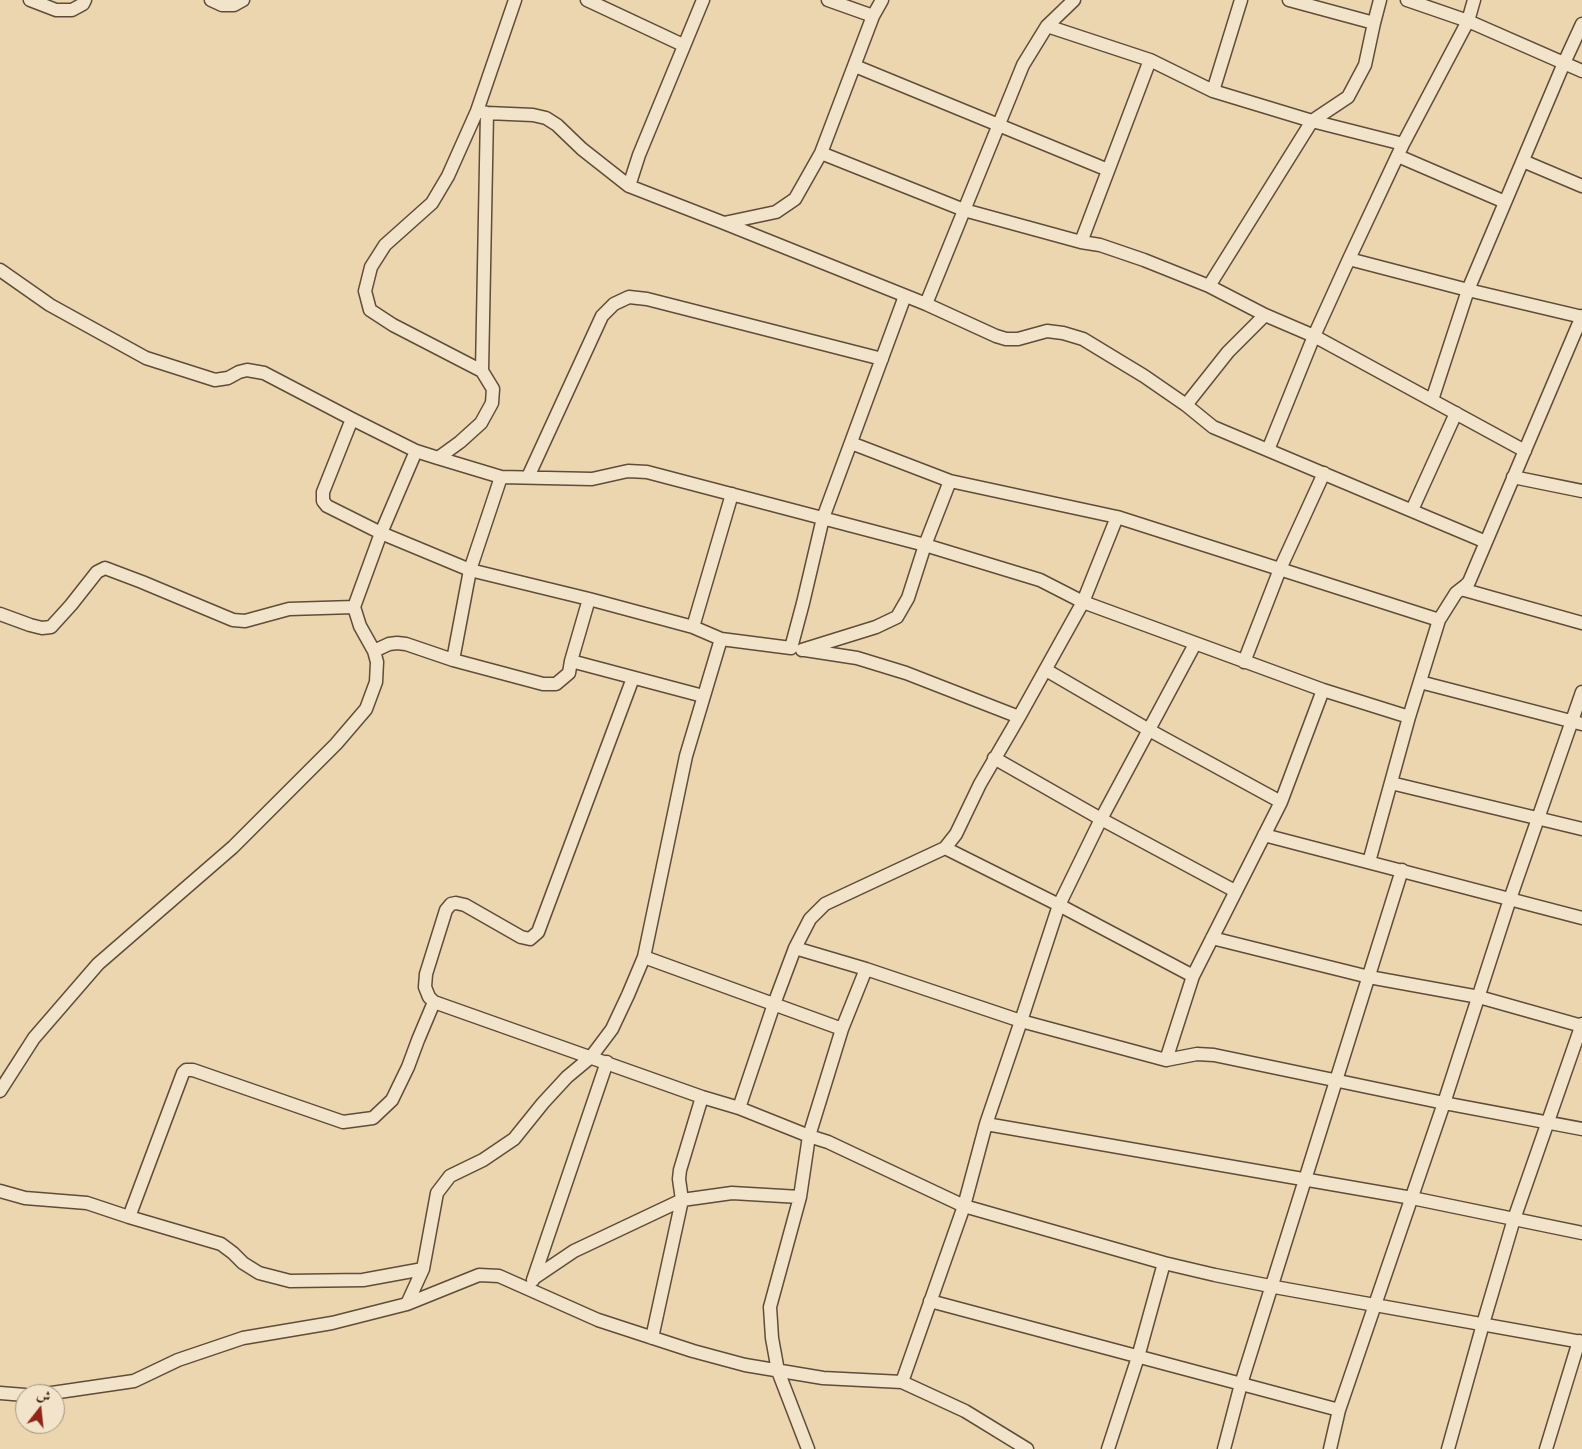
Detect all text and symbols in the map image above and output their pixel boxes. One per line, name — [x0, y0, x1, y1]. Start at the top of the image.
north arrow — [15, 1384, 65, 1434]
text: ش — [35, 1385, 53, 1406]

